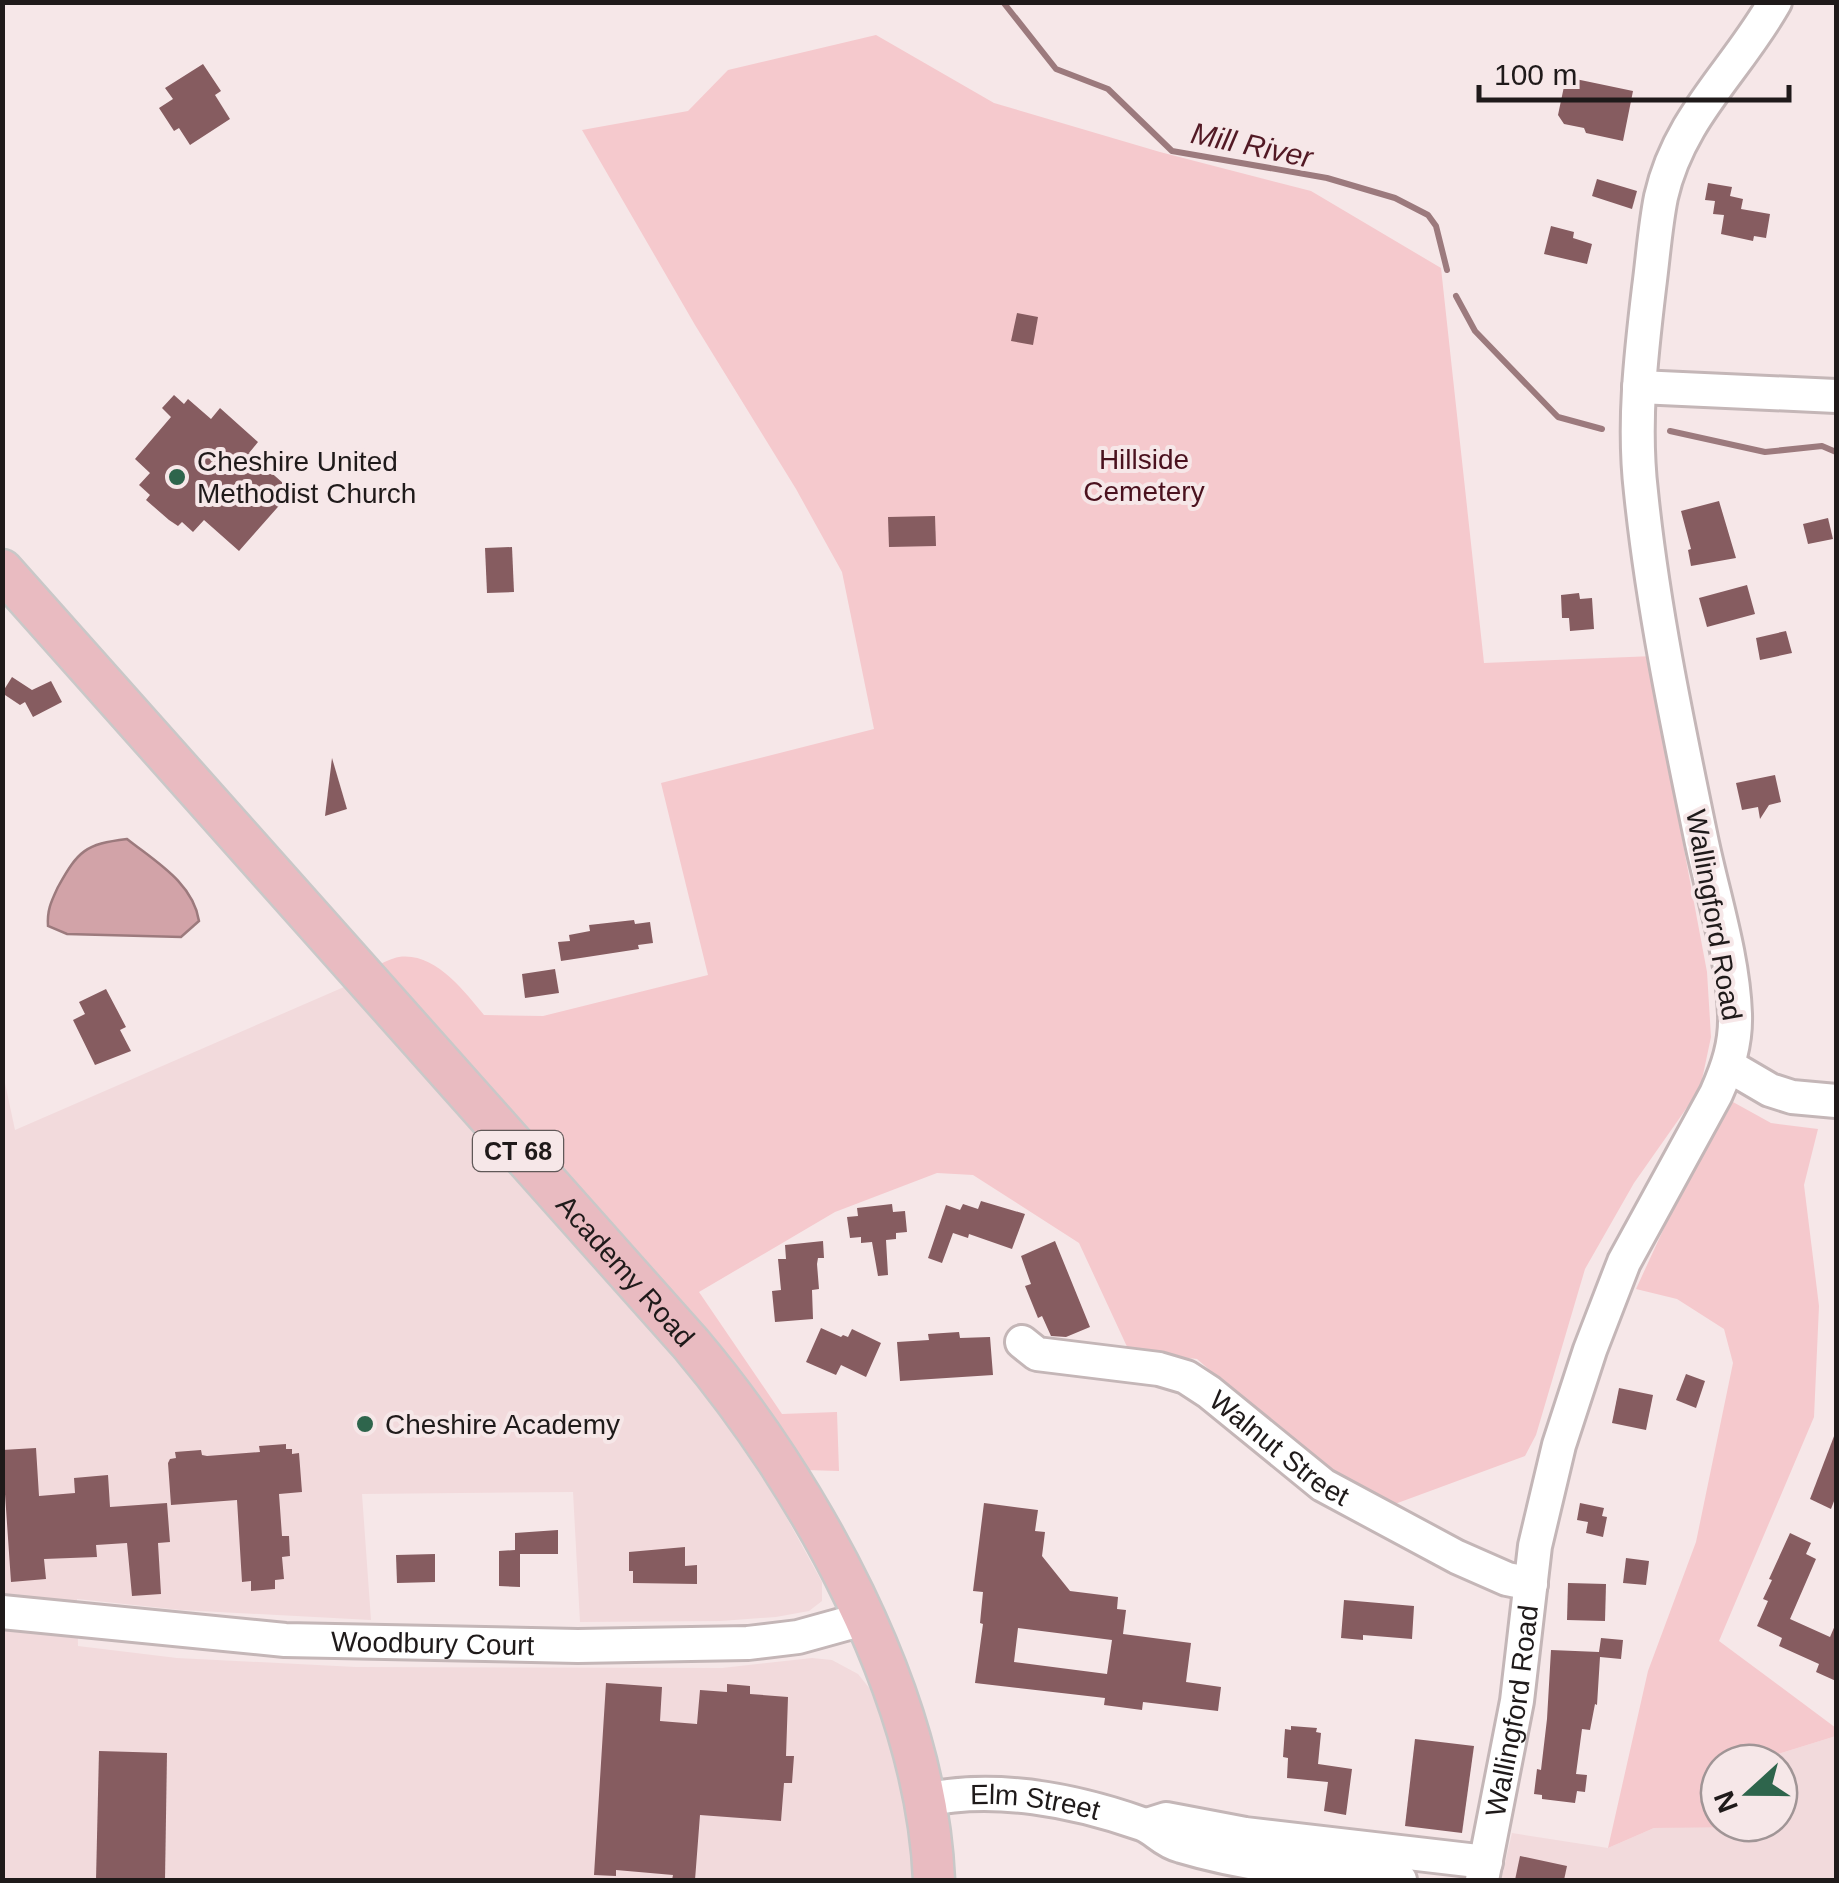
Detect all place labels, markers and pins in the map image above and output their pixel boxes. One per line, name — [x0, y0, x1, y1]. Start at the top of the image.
place label: Cheshire United Methodist Church — [197, 446, 416, 509]
marker: Cheshire United Methodist Church — [166, 466, 188, 488]
place label: Cheshire Academy — [385, 1409, 620, 1440]
marker: Cheshire Academy — [354, 1413, 376, 1435]

